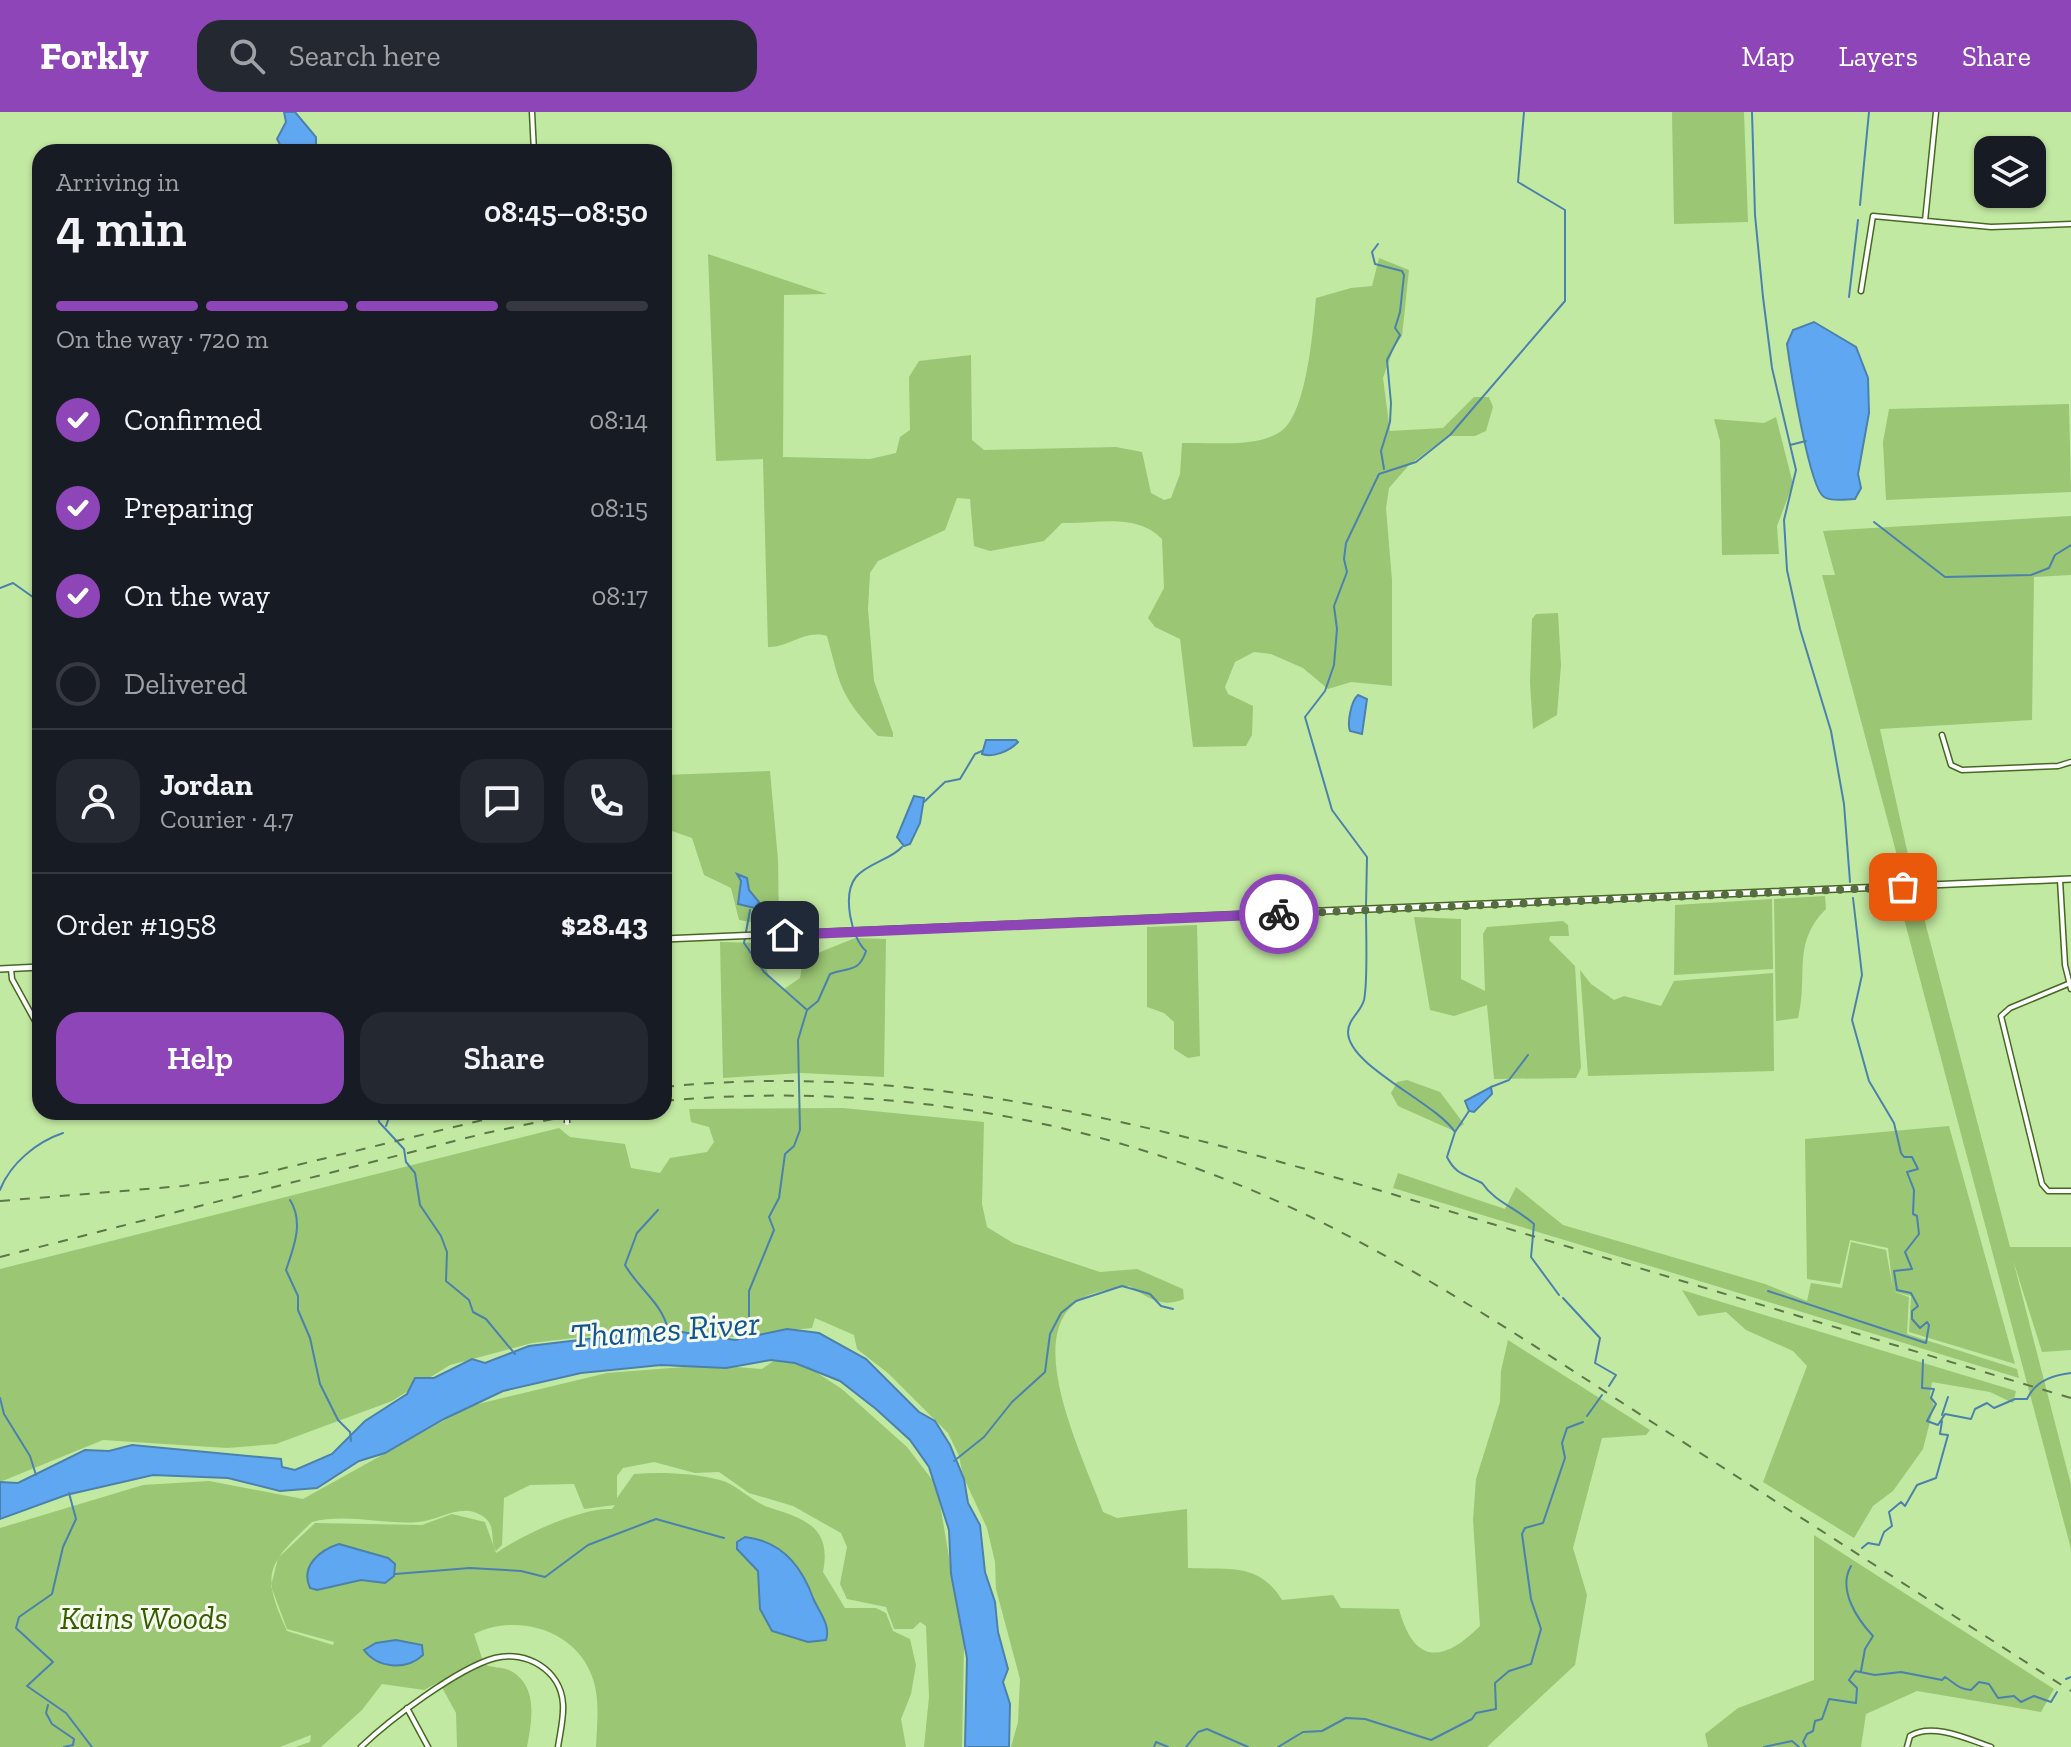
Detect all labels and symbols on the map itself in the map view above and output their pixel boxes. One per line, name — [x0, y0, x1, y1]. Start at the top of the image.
pin — [1869, 853, 1937, 921]
courier — [1239, 874, 1319, 954]
pin — [751, 901, 819, 969]
water label: Thames River — [569, 1302, 761, 1357]
park label: Kains Woods — [60, 1599, 228, 1637]

